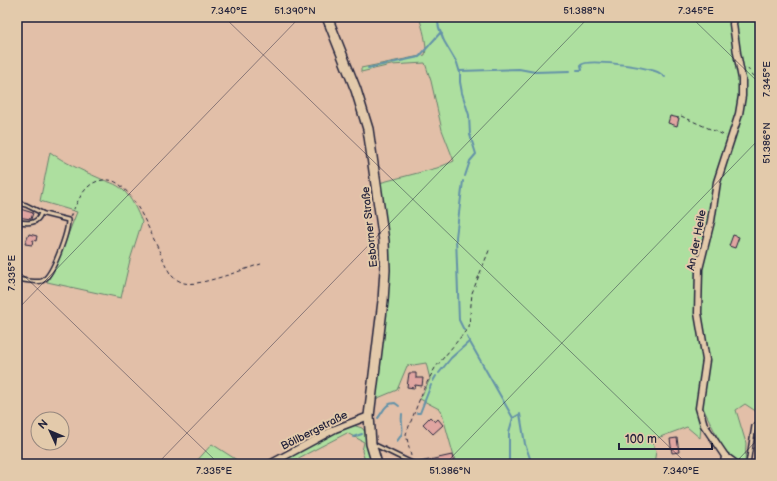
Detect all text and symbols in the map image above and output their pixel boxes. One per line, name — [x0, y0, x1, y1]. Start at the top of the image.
text: 7.340°E — [211, 5, 247, 17]
text: 51.390°N — [274, 5, 316, 17]
text: 51.388°N — [563, 5, 605, 17]
text: 7.345°E — [678, 5, 714, 17]
text: 7.345°E — [761, 61, 773, 97]
text: 51.386°N — [761, 122, 773, 164]
street label: Esborner Straße — [359, 185, 380, 268]
street label: An der Heile — [684, 208, 709, 272]
text: 7.335°E — [6, 255, 18, 291]
street label: Böllbergstraße — [279, 408, 350, 453]
north arrow — [30, 411, 70, 451]
text: N — [36, 417, 51, 432]
scale bar — [619, 425, 712, 451]
text: 100 m — [625, 432, 657, 447]
text: 7.335°E — [196, 465, 232, 477]
text: 51.386°N — [429, 465, 471, 477]
text: 7.340°E — [663, 465, 699, 477]

